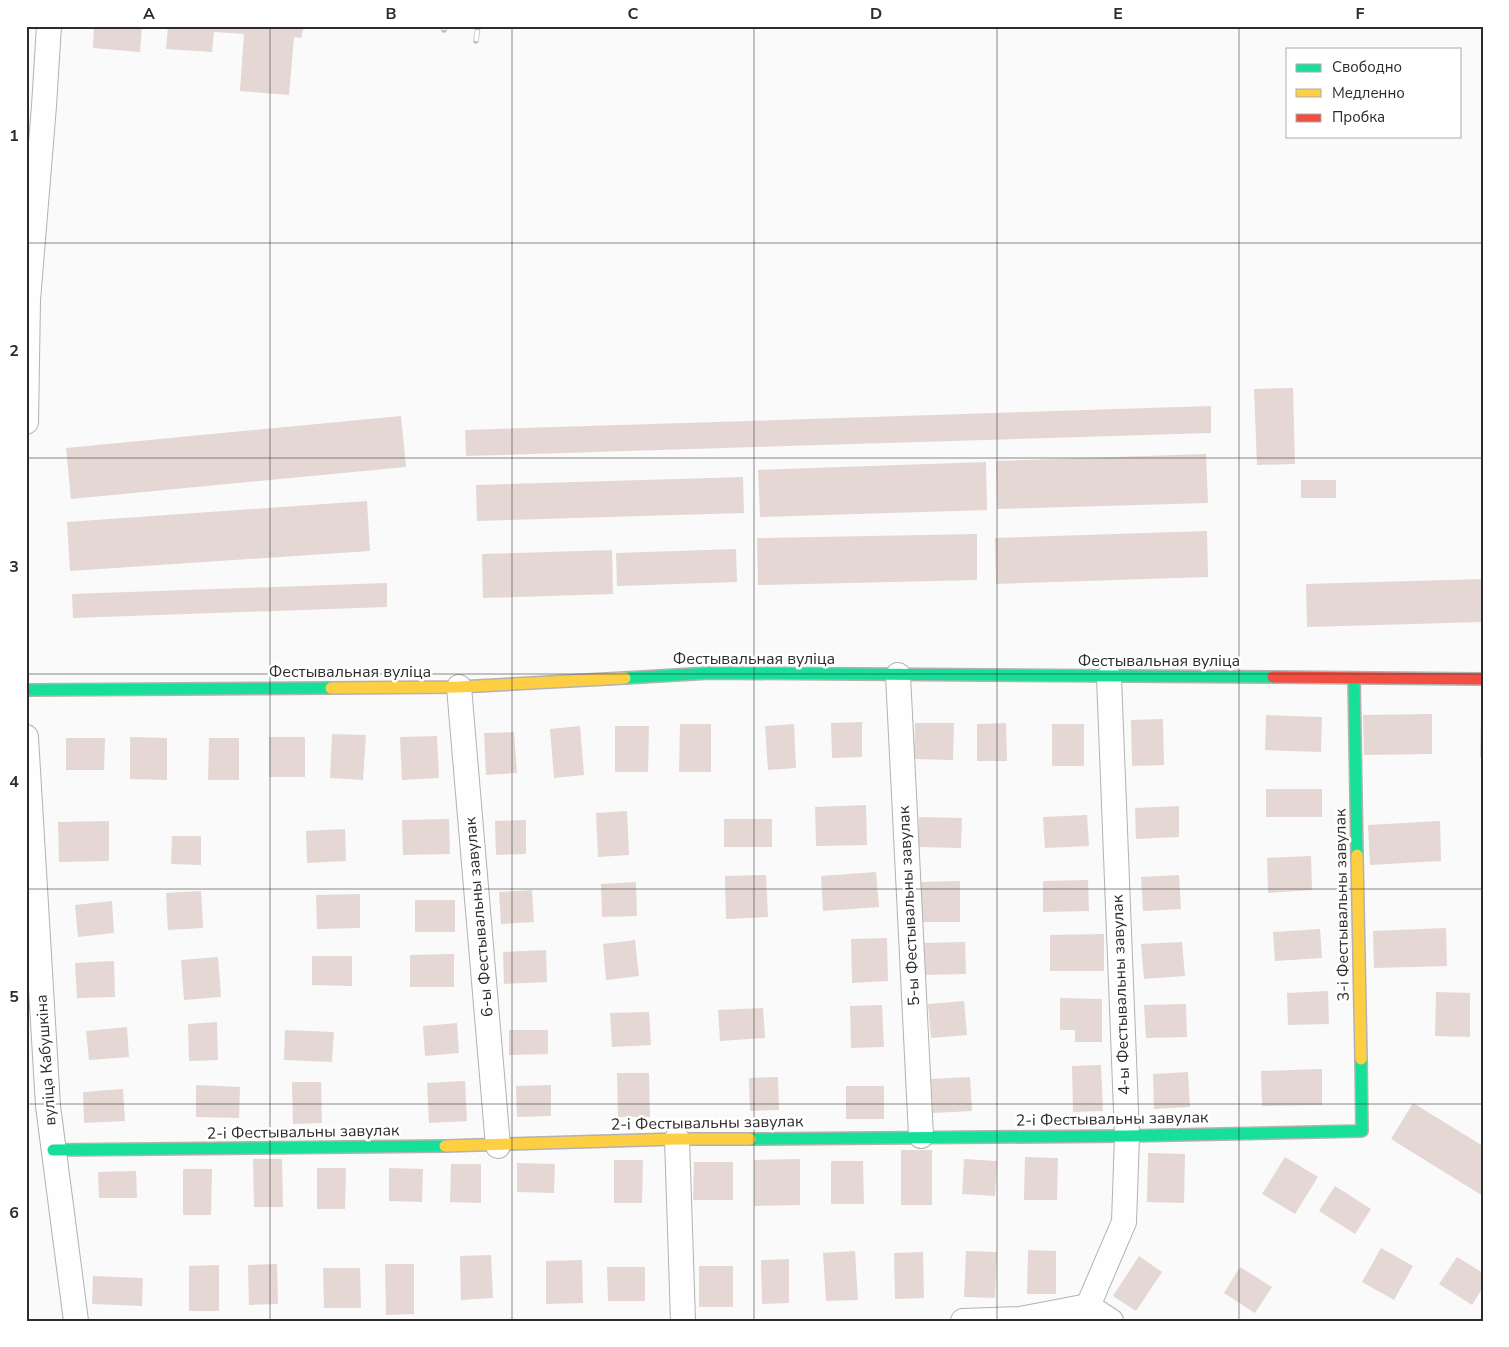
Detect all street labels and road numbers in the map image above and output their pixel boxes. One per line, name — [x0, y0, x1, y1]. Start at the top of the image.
street label: Фестывальная вуліца — [673, 648, 835, 670]
street label: Фестывальная вуліца — [1078, 650, 1240, 672]
street label: Фестывальная вуліца — [269, 661, 431, 683]
street label: 5-ы Фестывальны завулак — [893, 805, 925, 1007]
street label: 3-і Фестывальны завулак — [1329, 808, 1355, 1002]
street label: 6-ы Фестывальны завулак — [459, 816, 499, 1018]
street label: 4-ы Фестывальны завулак — [1106, 894, 1135, 1096]
street label: вуліца Кабушкіна — [30, 994, 62, 1126]
street label: 2-і Фестывальны завулак — [1015, 1106, 1209, 1132]
street label: 2-і Фестывальны завулак — [610, 1110, 804, 1136]
street label: 2-і Фестывальны завулак — [206, 1119, 400, 1145]

